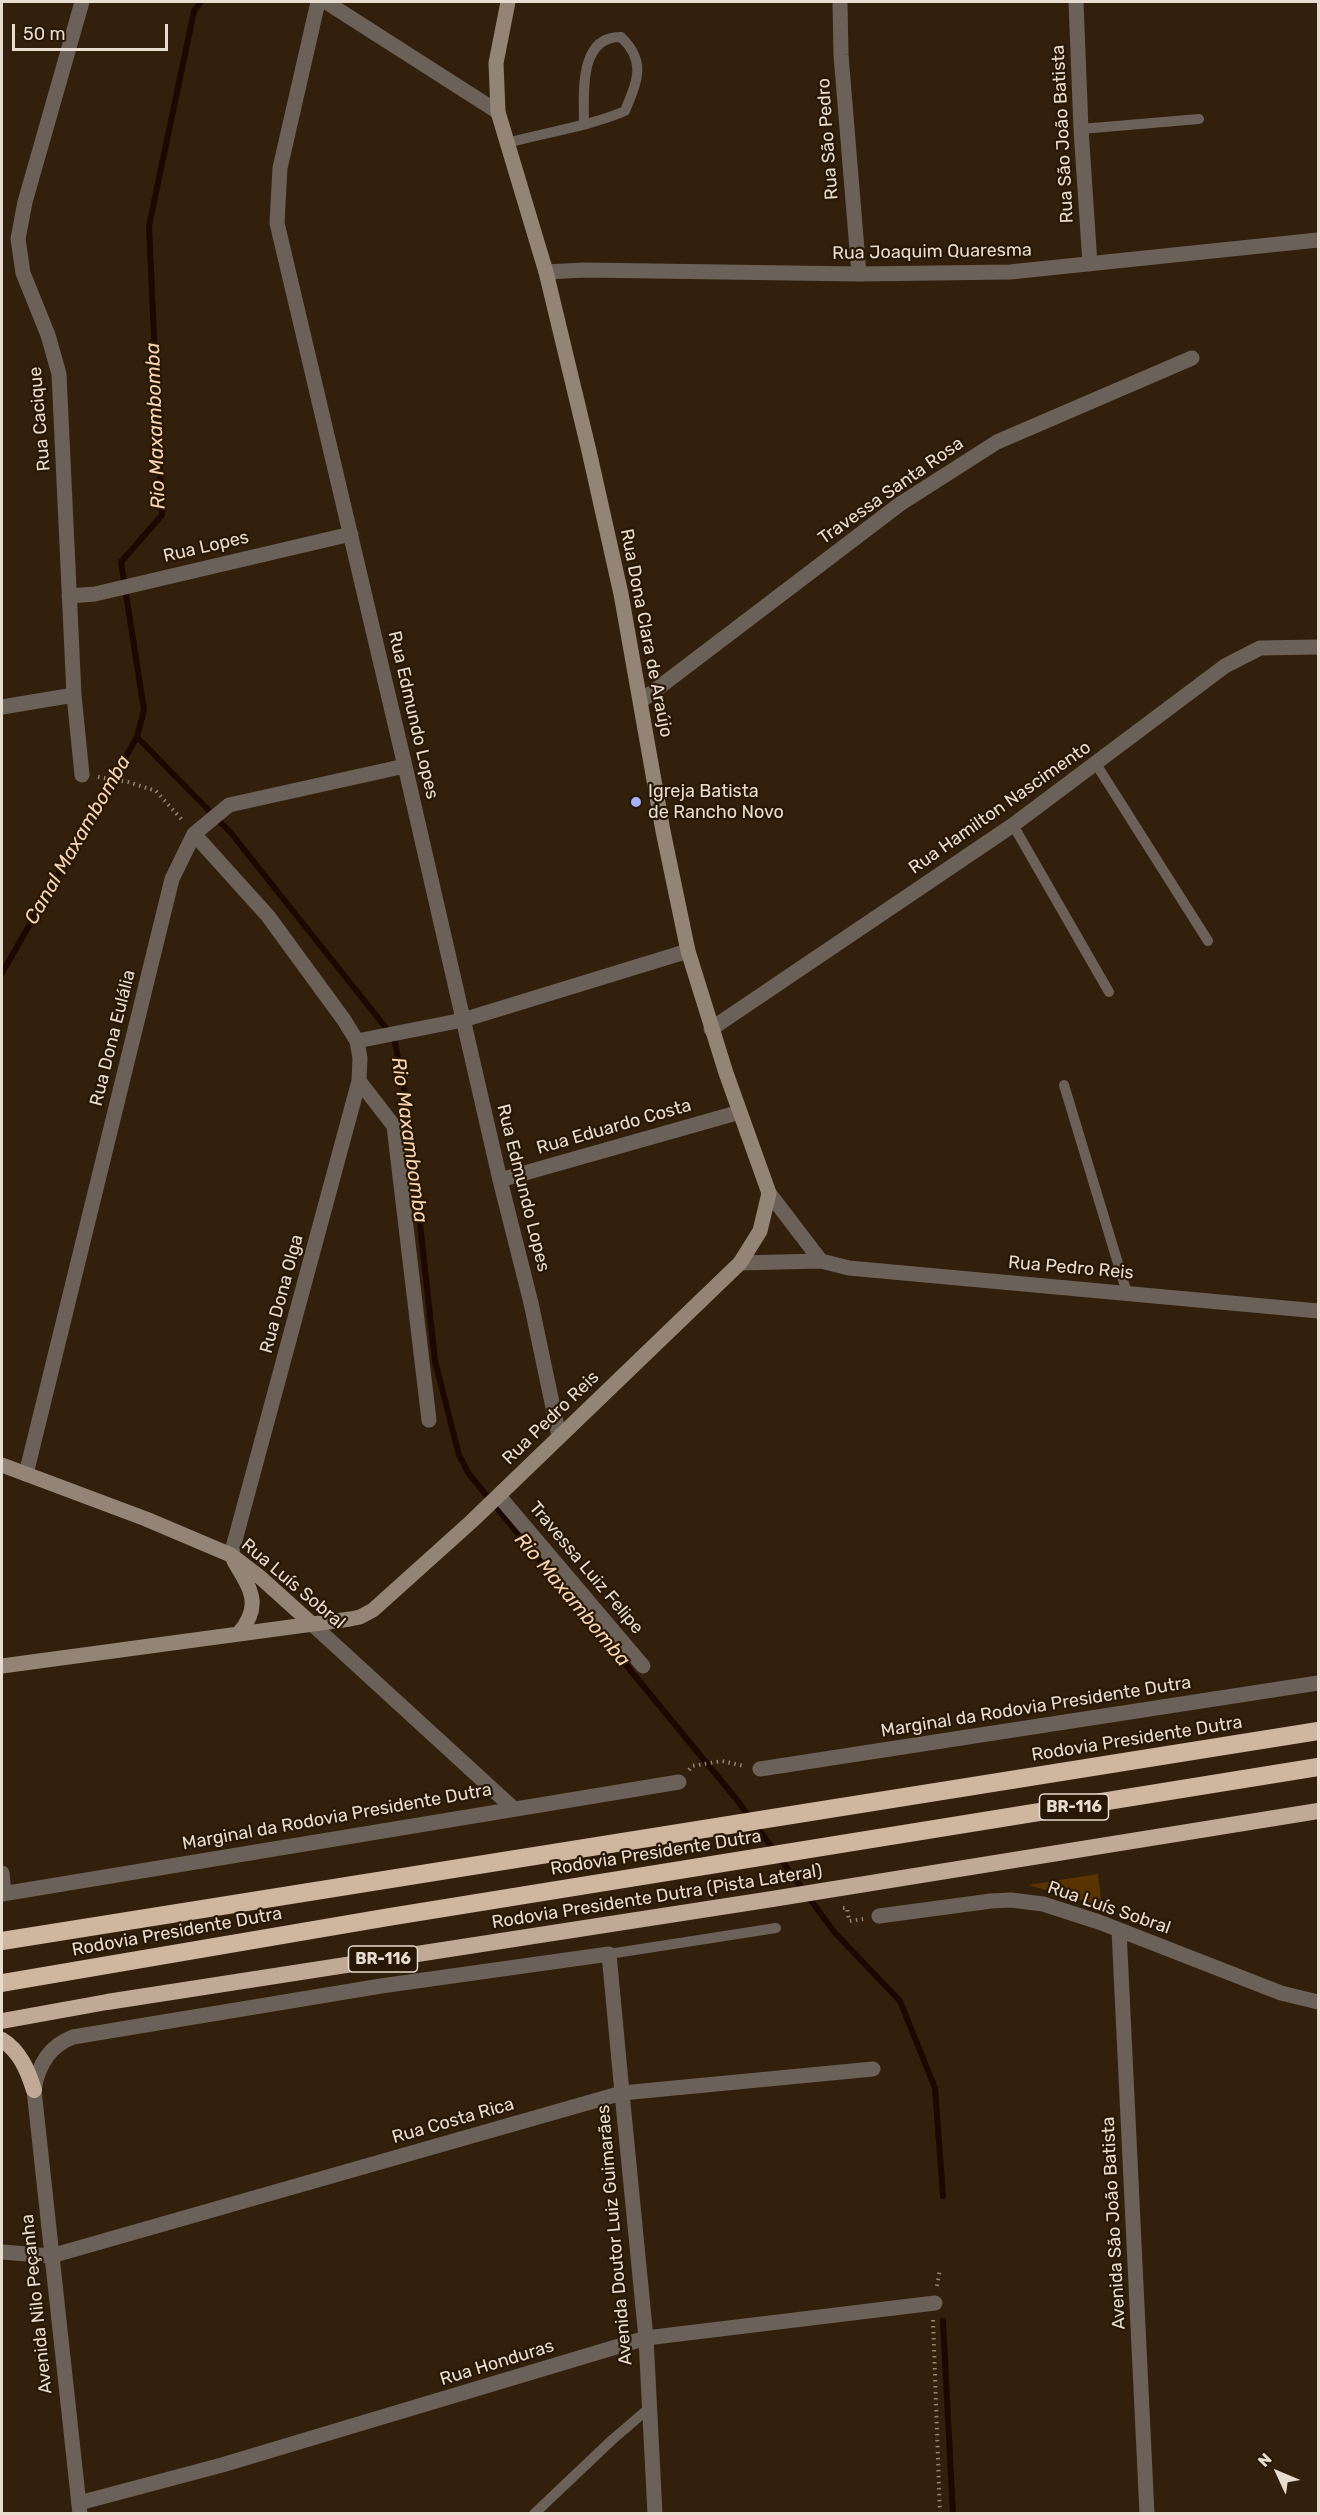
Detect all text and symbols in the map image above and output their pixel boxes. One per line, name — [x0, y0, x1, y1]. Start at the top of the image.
scale bar — [15, 12, 171, 50]
text: 50 m — [23, 23, 66, 45]
street label: Rua São João Batista — [1048, 44, 1078, 224]
street label: Rua São Pedro — [813, 77, 843, 201]
street label: Rua Joaquim Quaresma — [832, 239, 1032, 265]
water label: Rio Maxambomba — [141, 342, 171, 510]
street label: Rua Cacique — [25, 366, 55, 472]
street label: Travessa Santa Rosa — [814, 433, 968, 549]
street label: Rua Lopes — [161, 527, 251, 567]
street label: Rua Dona Clara de Araújo — [615, 527, 677, 739]
street label: Rua Edmundo Lopes — [383, 629, 443, 801]
street label: Rua Hamilton Nascimento — [905, 737, 1095, 879]
water label: Canal Maxambomba — [20, 751, 136, 929]
place label: Igreja Batista de Rancho Novo — [648, 781, 784, 824]
marker: Igreja Batista de Rancho Novo — [629, 795, 643, 809]
street label: Rua Dona Eulália — [86, 968, 140, 1108]
water label: Rio Maxambomba — [385, 1056, 433, 1224]
street label: Rua Eduardo Costa — [534, 1095, 694, 1159]
street label: Rua Edmundo Lopes — [492, 1102, 554, 1274]
street label: Rua Dona Olga — [256, 1232, 308, 1356]
street label: Rua Pedro Reis — [1007, 1252, 1135, 1284]
street label: Rua Pedro Reis — [498, 1367, 604, 1469]
street label: Travessa Luiz Felipe — [524, 1497, 648, 1639]
water label: Rio Maxambomba — [509, 1528, 635, 1672]
street label: Rua Luís Sobral — [237, 1534, 349, 1634]
street label: Marginal da Rodovia Presidente Dutra — [879, 1672, 1193, 1742]
street label: Rodovia Presidente Dutra — [1030, 1712, 1244, 1766]
street label: Marginal da Rodovia Presidente Dutra — [181, 1779, 493, 1855]
road number: BR-116 — [1040, 1794, 1108, 1820]
street label: Rodovia Presidente Dutra — [549, 1826, 763, 1880]
street label: Rodovia Presidente Dutra (Pista Lateral) — [490, 1860, 824, 1934]
street label: Rua Luís Sobral — [1045, 1877, 1173, 1939]
street label: Rodovia Presidente Dutra — [70, 1903, 284, 1961]
road number: BR-116 — [348, 1946, 418, 1972]
street label: Rua Costa Rica — [390, 2093, 516, 2149]
street label: Avenida Doutor Luiz Guimarães — [593, 2104, 637, 2366]
street label: Avenida São João Batista — [1098, 2116, 1130, 2330]
street label: Avenida Nilo Peçanha — [17, 2213, 57, 2395]
street label: Rua Honduras — [437, 2335, 557, 2391]
north arrow — [1248, 2443, 1308, 2503]
text: N — [1254, 2449, 1276, 2471]

